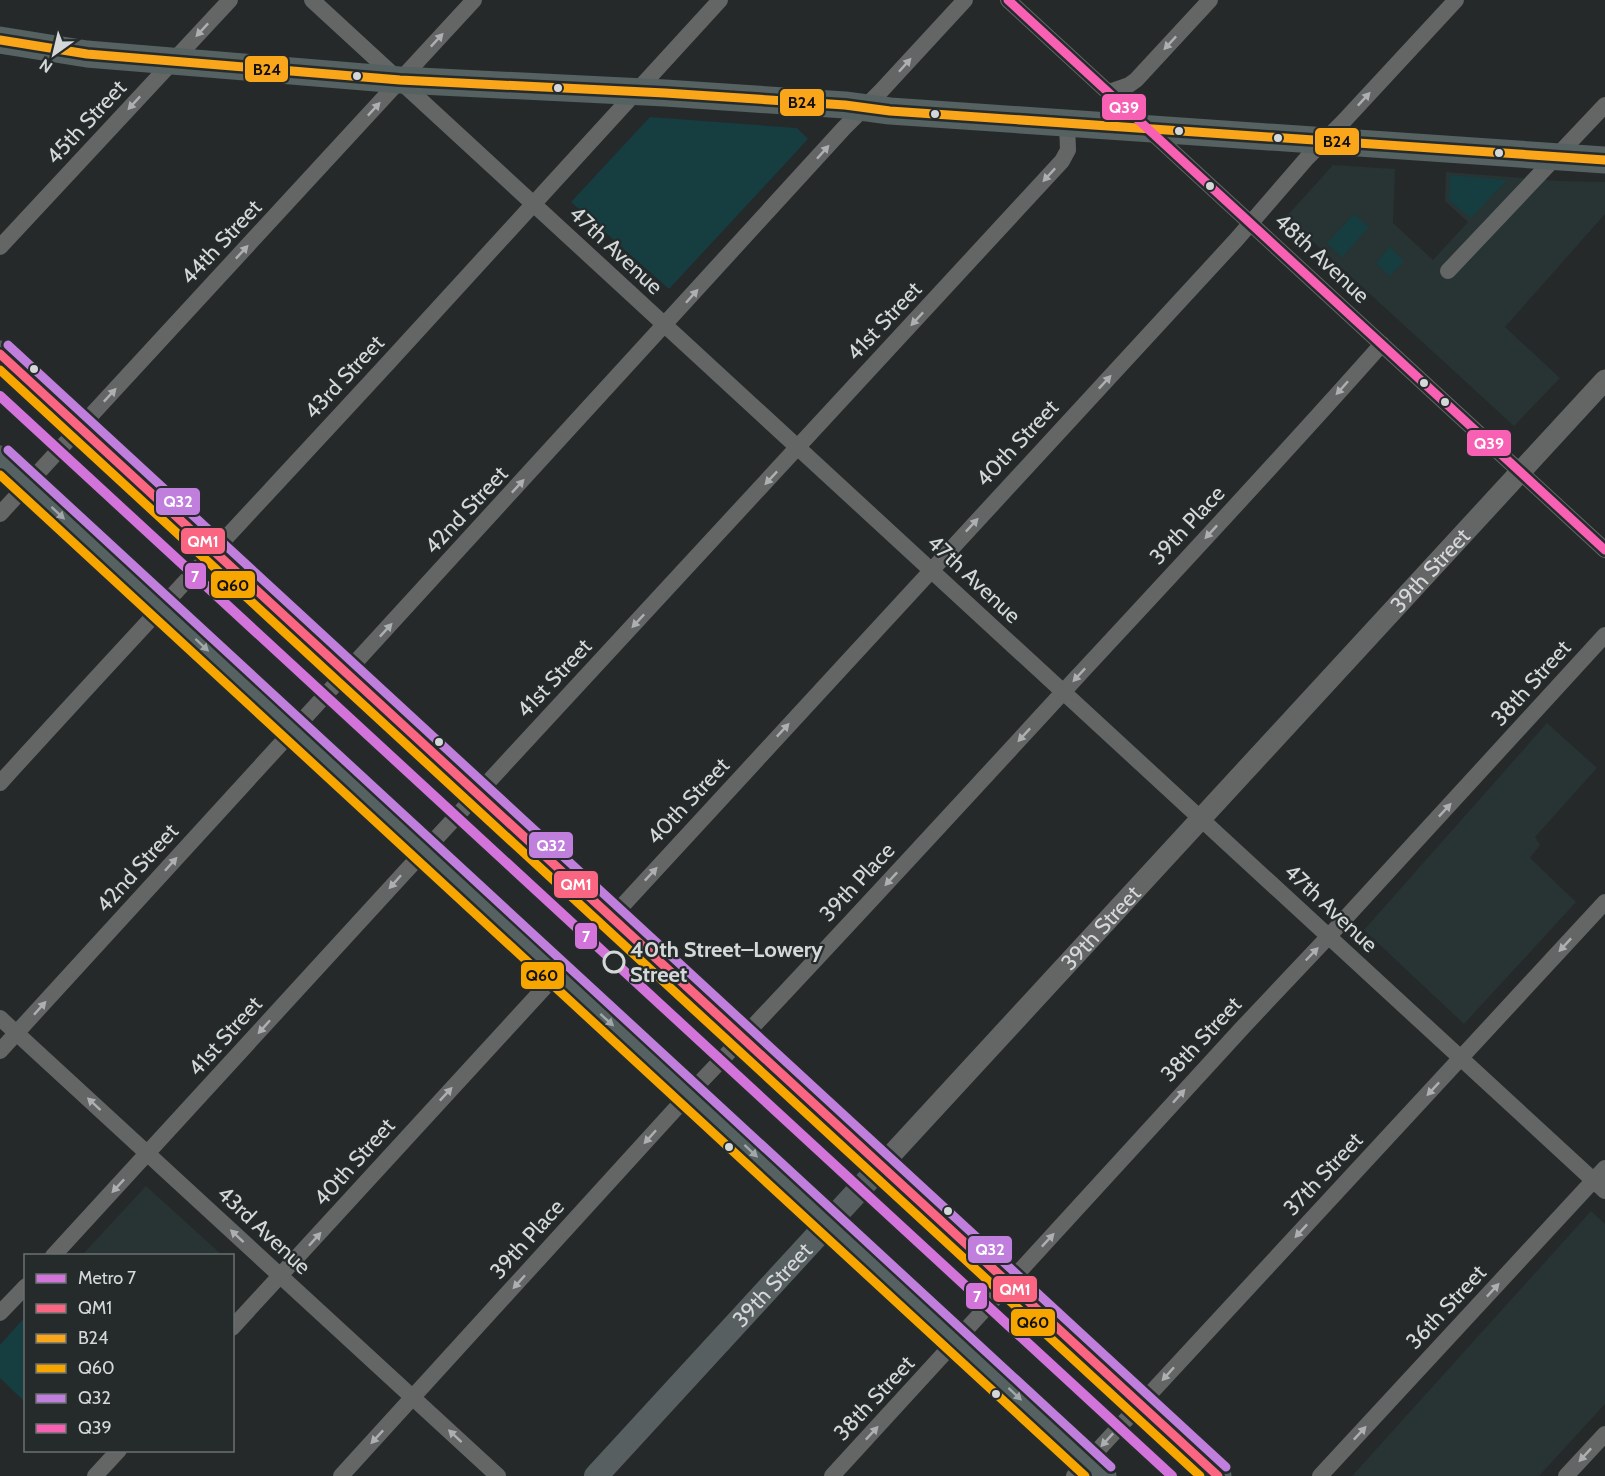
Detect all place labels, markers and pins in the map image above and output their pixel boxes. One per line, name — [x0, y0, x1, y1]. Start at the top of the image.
unlabelled marker — [351, 70, 363, 82]
unlabelled marker — [552, 82, 564, 94]
unlabelled marker — [929, 108, 941, 120]
unlabelled marker — [1173, 125, 1185, 137]
unlabelled marker — [1272, 132, 1284, 144]
unlabelled marker — [1493, 147, 1505, 159]
unlabelled marker — [1204, 180, 1216, 192]
unlabelled marker — [28, 363, 40, 375]
unlabelled marker — [1418, 377, 1430, 389]
unlabelled marker — [1439, 396, 1451, 408]
unlabelled marker — [433, 736, 445, 748]
place label: 40th Street–Lowery Street — [630, 936, 823, 988]
marker: 40th Street–Lowery Street — [603, 951, 625, 973]
unlabelled marker — [723, 1141, 735, 1153]
unlabelled marker — [942, 1205, 954, 1217]
unlabelled marker — [990, 1388, 1002, 1400]

